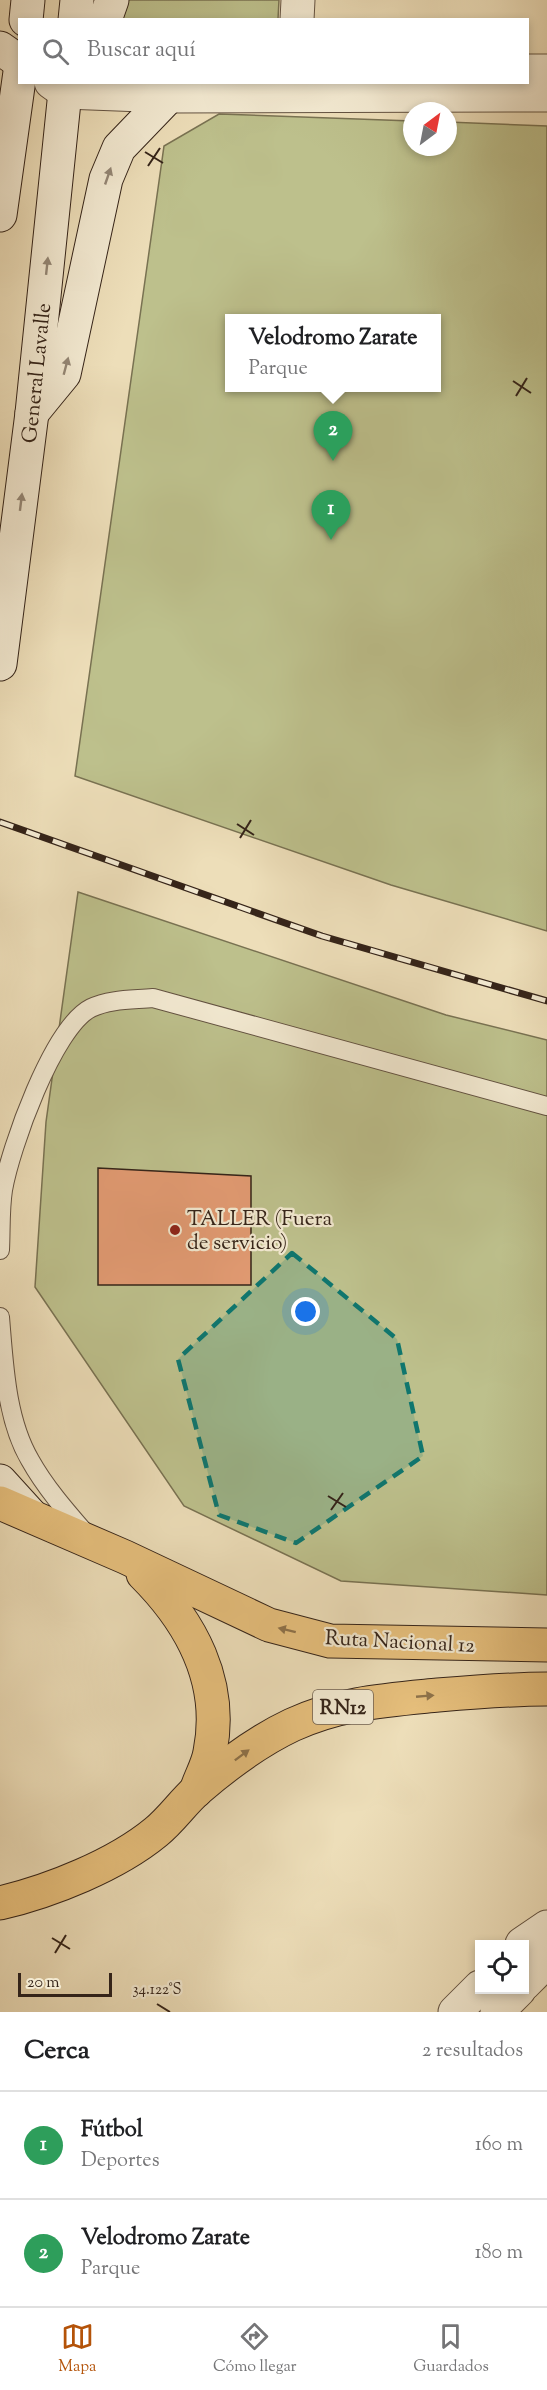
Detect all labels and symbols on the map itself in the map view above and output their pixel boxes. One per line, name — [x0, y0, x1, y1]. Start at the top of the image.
north arrow — [403, 102, 457, 156]
one-way arrow — [104, 167, 113, 185]
one-way arrow — [42, 257, 52, 276]
street label: General Lavalle — [16, 302, 60, 445]
one-way arrow — [61, 357, 71, 375]
pin: 2 — [314, 412, 352, 461]
pin: 1 — [312, 490, 350, 540]
one-way arrow — [16, 492, 26, 511]
place label: TALLER (Fuera de servicio) — [187, 1205, 332, 1259]
marker: TALLER (Fuera de servicio) — [168, 1223, 182, 1237]
your location — [291, 1297, 320, 1326]
street label: Ruta Nacional 12 — [324, 1624, 476, 1662]
one-way arrow — [278, 1625, 297, 1635]
road number: RN12 — [313, 1690, 373, 1724]
one-way arrow — [415, 1692, 434, 1701]
one-way arrow — [235, 1750, 250, 1762]
scale bar — [18, 1970, 112, 1998]
text: 34.122°S — [132, 1980, 182, 2001]

